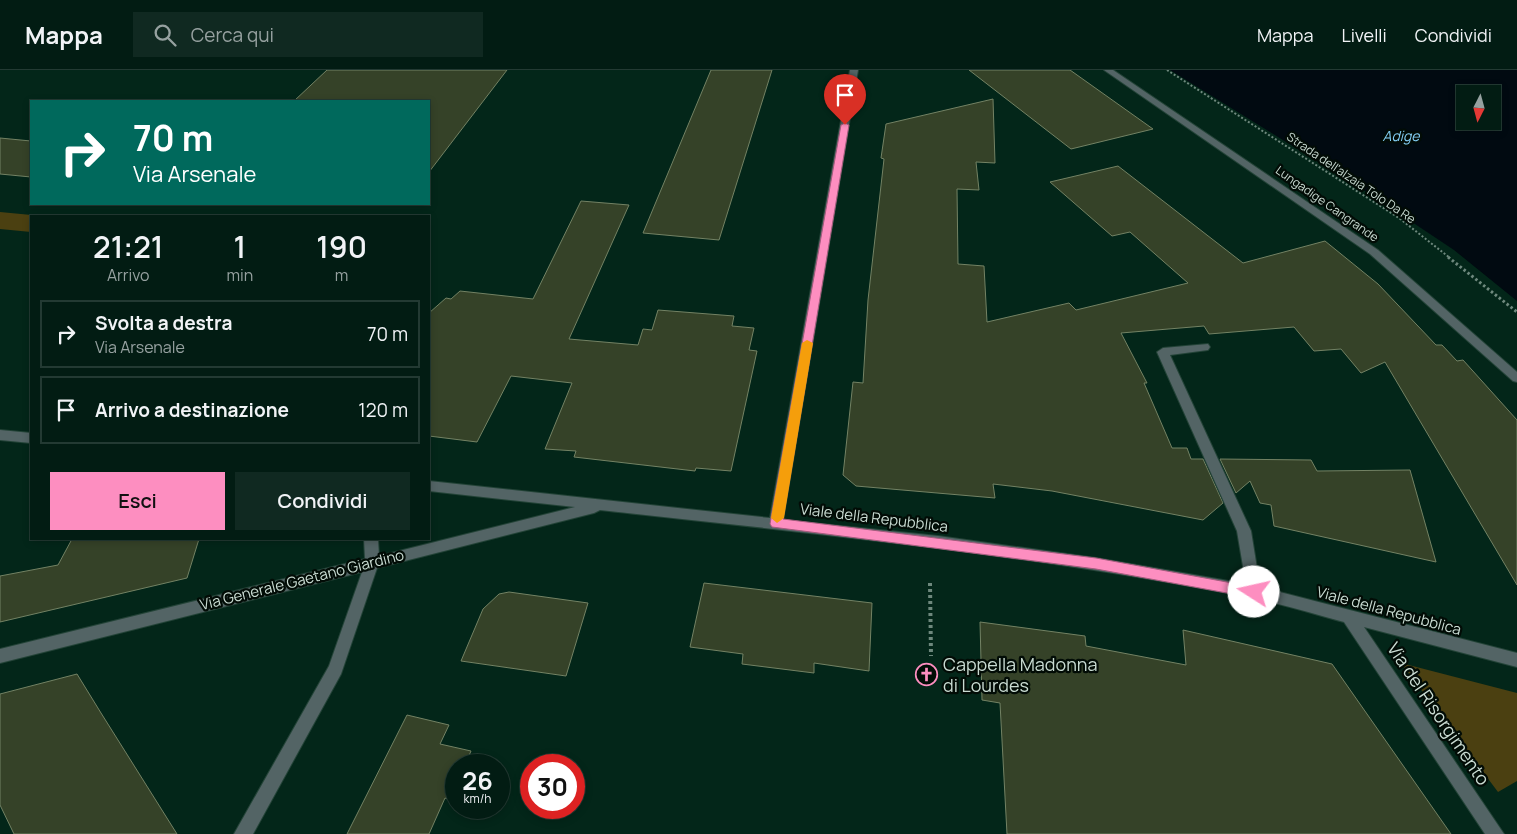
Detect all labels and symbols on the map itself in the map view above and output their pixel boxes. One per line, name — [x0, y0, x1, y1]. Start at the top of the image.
pin — [824, 74, 866, 125]
north arrow — [1456, 85, 1501, 130]
water label: Adige — [1383, 126, 1420, 145]
street label: Strada dell'alzaia Tolo Da Re — [1284, 128, 1419, 227]
street label: Lungadige Cangrande — [1272, 162, 1382, 246]
street label: Viale della Repubblica — [799, 498, 949, 537]
street label: Via Generale Gaetano Giardino — [198, 544, 406, 615]
position arrow — [1227, 565, 1279, 617]
street label: Viale della Repubblica — [1314, 581, 1464, 640]
street label: Via del Risorgimento — [1382, 637, 1496, 790]
place label: Cappella Madonna di Lourdes — [943, 652, 1098, 697]
church icon: Cappella Madonna di Lourdes — [915, 663, 939, 687]
speed limit sign: 30 — [520, 754, 585, 819]

